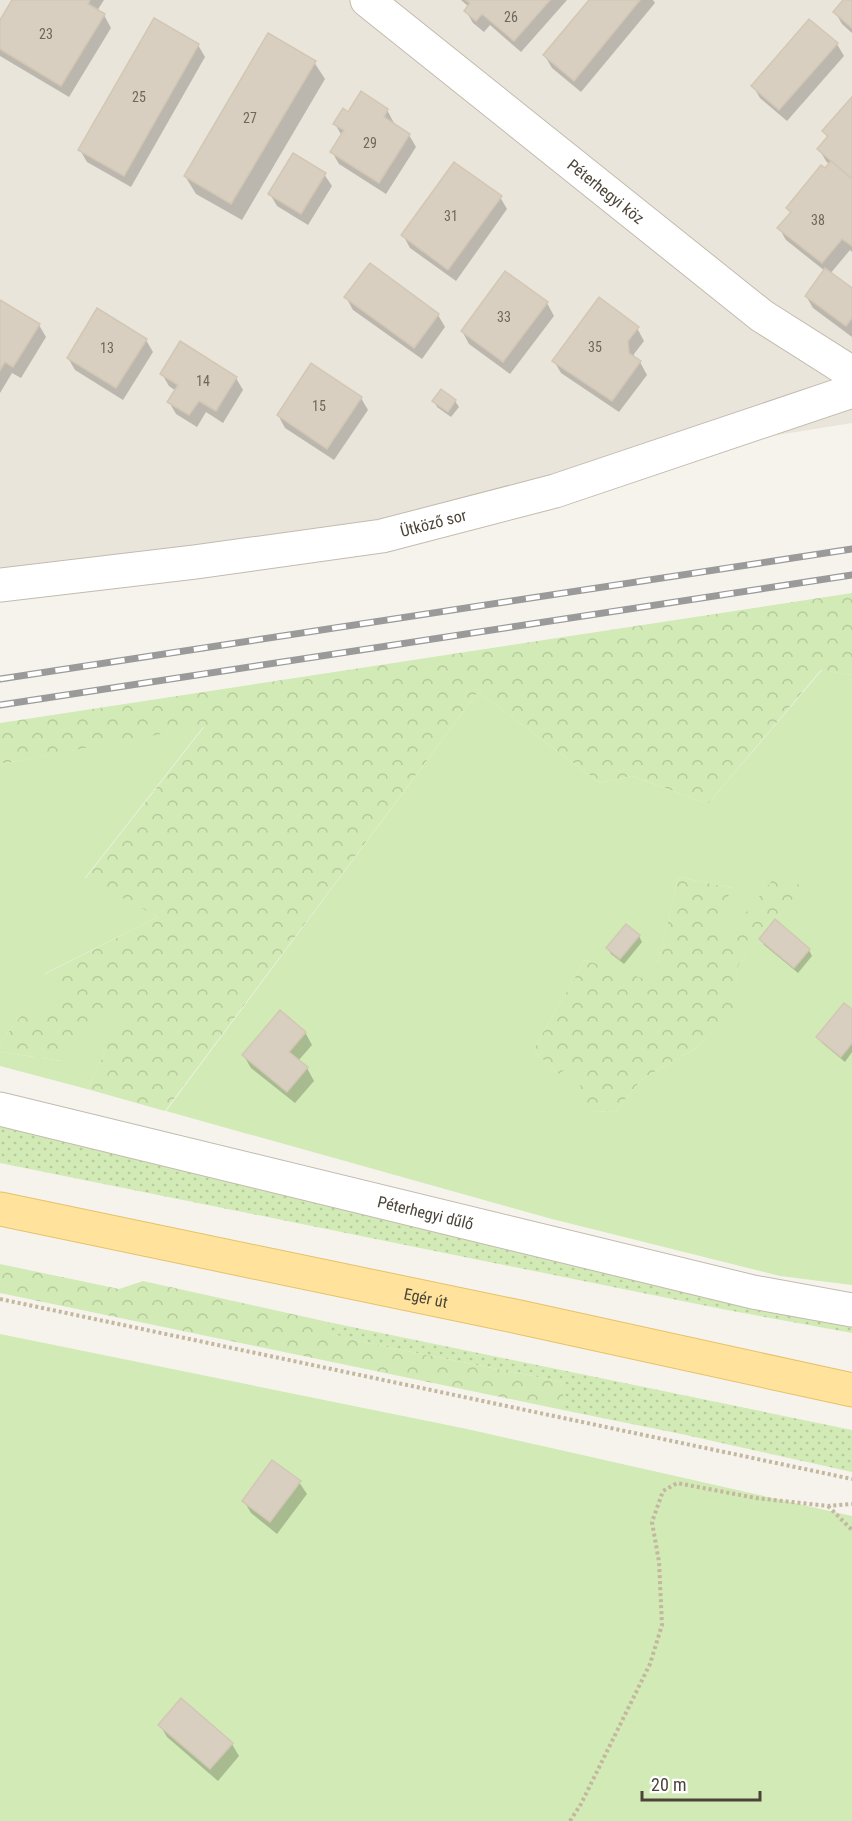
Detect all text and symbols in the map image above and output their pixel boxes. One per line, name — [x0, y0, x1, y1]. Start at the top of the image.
house number: 26 — [504, 9, 518, 25]
house number: 23 — [39, 26, 53, 42]
house number: 25 — [132, 89, 146, 105]
house number: 27 — [243, 110, 257, 126]
house number: 29 — [363, 135, 377, 151]
street label: Péterhegyi köz — [564, 155, 648, 228]
house number: 31 — [444, 208, 458, 224]
house number: 38 — [811, 212, 825, 228]
house number: 33 — [497, 309, 511, 325]
house number: 35 — [588, 339, 602, 355]
house number: 13 — [100, 340, 114, 356]
house number: 14 — [196, 373, 210, 389]
house number: 15 — [312, 398, 326, 414]
street label: Ütköző sor — [398, 505, 468, 540]
street label: Péterhegyi dűlő — [376, 1192, 475, 1233]
street label: Egér út — [402, 1284, 450, 1311]
scale bar — [642, 1764, 760, 1802]
text: 20 m — [651, 1774, 686, 1795]

